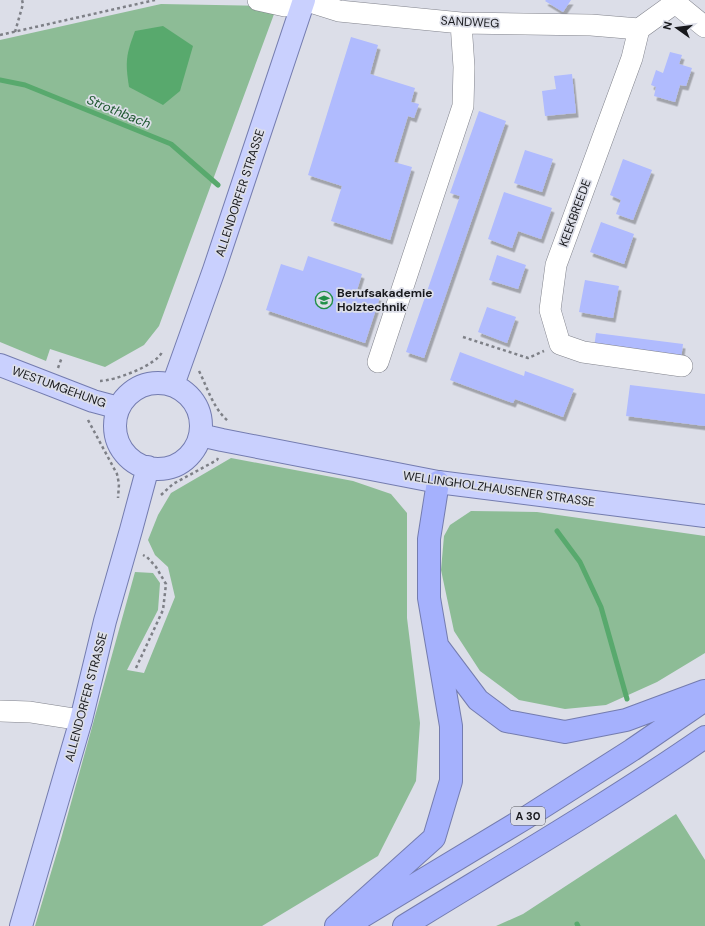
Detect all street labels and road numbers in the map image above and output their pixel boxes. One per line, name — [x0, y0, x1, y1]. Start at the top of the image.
street label: SANDWEG — [440, 12, 500, 32]
street label: ALLENDORFER STRASSE — [212, 127, 268, 259]
street label: KEEKBREEDE — [555, 177, 595, 249]
street label: WESTUMGEHUNG — [10, 363, 108, 411]
street label: WELLINGHOLZHAUSENER STRASSE — [402, 468, 596, 510]
street label: ALLENDORFER STRASSE — [61, 630, 111, 763]
road number: A 30 — [511, 807, 545, 825]

